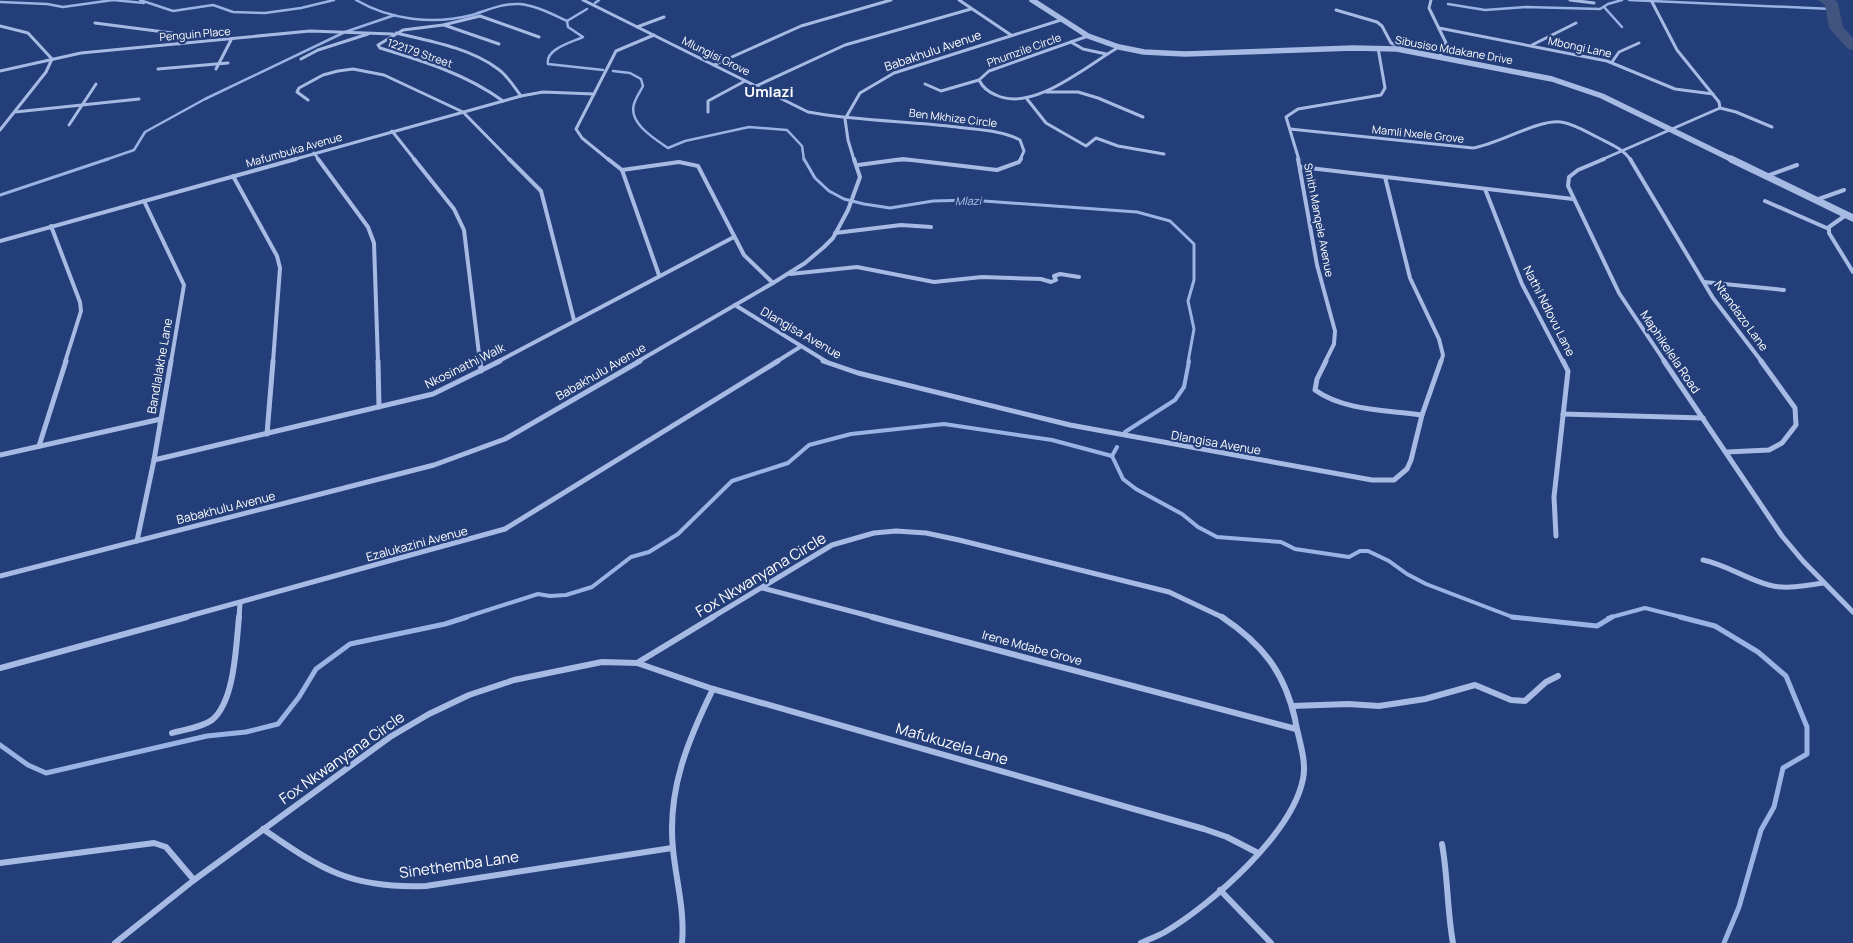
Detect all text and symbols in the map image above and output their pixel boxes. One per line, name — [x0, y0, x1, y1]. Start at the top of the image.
street label: Penguin Place — [159, 23, 232, 44]
street label: Babakhulu Avenue — [882, 26, 984, 75]
street label: Phumzile Circle — [985, 29, 1064, 70]
street label: Sibusiso Mdakane Drive — [1394, 32, 1515, 67]
street label: Mbongi Lane — [1547, 32, 1614, 61]
street label: Mlungisi Grove — [680, 33, 753, 79]
street label: 122179 Street — [386, 34, 455, 71]
district label: Umlazi — [744, 81, 794, 102]
street label: Ben Mkhize Circle — [908, 105, 999, 130]
street label: Mamli Nxele Grove — [1371, 121, 1465, 146]
street label: Mafumbuka Avenue — [244, 128, 344, 170]
street label: Smith Manqele Avenue — [1301, 162, 1338, 279]
water label: Mlazi — [955, 193, 983, 208]
street label: Nathi Ndlovu Lane — [1519, 263, 1580, 359]
street label: Ntandazo Lane — [1710, 277, 1773, 354]
street label: Dlangisa Avenue — [758, 302, 845, 363]
street label: Maphikelela Road — [1636, 307, 1705, 397]
street label: Bandlalakhe Lane — [143, 317, 176, 415]
street label: Nkosinathi Walk — [422, 338, 509, 392]
street label: Babakhulu Avenue — [553, 339, 649, 404]
street label: Dlangisa Avenue — [1170, 426, 1262, 459]
street label: Babakhulu Avenue — [175, 487, 277, 528]
street label: Ezalukazini Avenue — [364, 522, 470, 565]
street label: Fox Nkwanyana Circle — [692, 527, 830, 622]
street label: Irene Mdabe Grove — [980, 626, 1084, 669]
street label: Fox Nkwanyana Circle — [275, 706, 409, 809]
street label: Mafukuzela Lane — [893, 717, 1011, 770]
street label: Sinethemba Lane — [398, 846, 520, 883]

